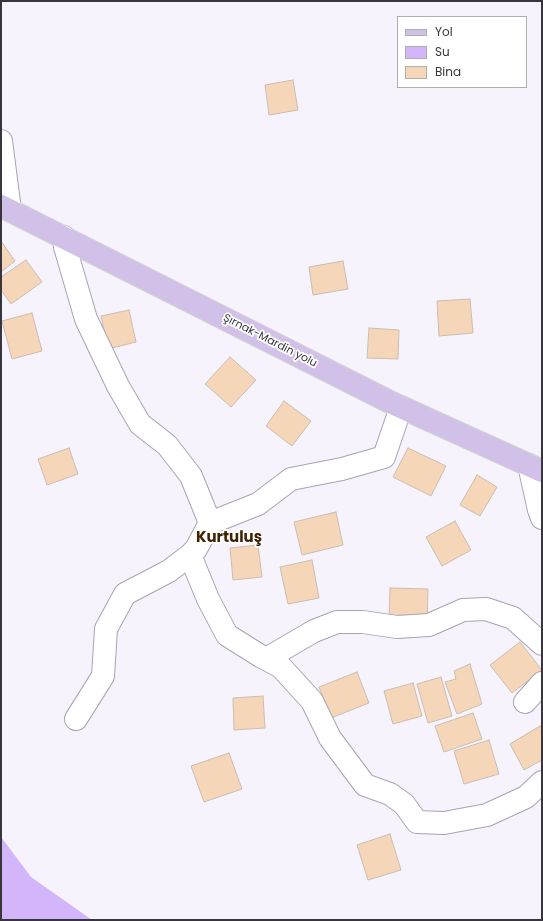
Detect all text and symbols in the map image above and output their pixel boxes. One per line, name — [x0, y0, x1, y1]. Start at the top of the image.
legend — [397, 16, 527, 88]
text: Yol — [435, 23, 453, 40]
text: Su — [435, 43, 450, 60]
text: Bina — [435, 63, 461, 80]
street label: Şırnak-Mardin yolu — [221, 312, 319, 370]
district label: Kurtuluş — [196, 529, 262, 547]

